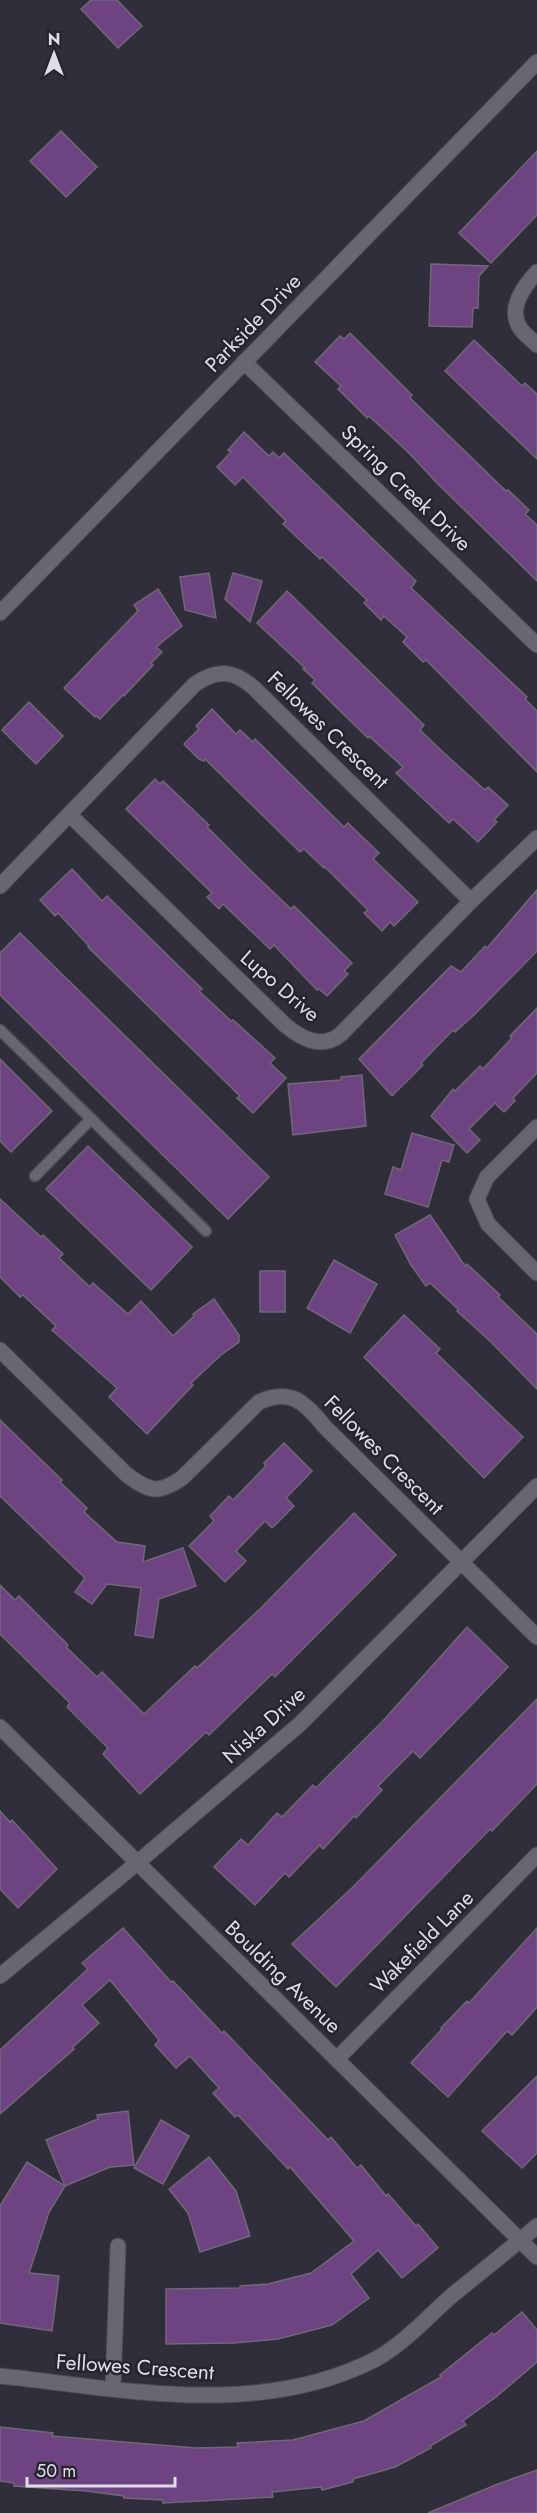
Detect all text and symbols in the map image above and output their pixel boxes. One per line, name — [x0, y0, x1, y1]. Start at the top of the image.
north arrow — [24, 24, 84, 84]
text: N — [48, 28, 60, 51]
street label: Parkside Drive — [198, 267, 308, 379]
street label: Spring Creek Drive — [334, 418, 478, 558]
street label: Fellowes Crescent — [261, 664, 395, 796]
street label: Lupo Drive — [234, 943, 326, 1029]
street label: Fellowes Crescent — [317, 1388, 451, 1522]
street label: Niska Drive — [216, 1679, 312, 1770]
street label: Wakefield Lane — [364, 1883, 481, 2000]
street label: Boulding Avenue — [218, 1914, 348, 2040]
street label: Fellowes Crescent — [55, 2347, 215, 2387]
scale bar — [27, 2450, 176, 2488]
text: 50 m — [36, 2458, 76, 2484]

